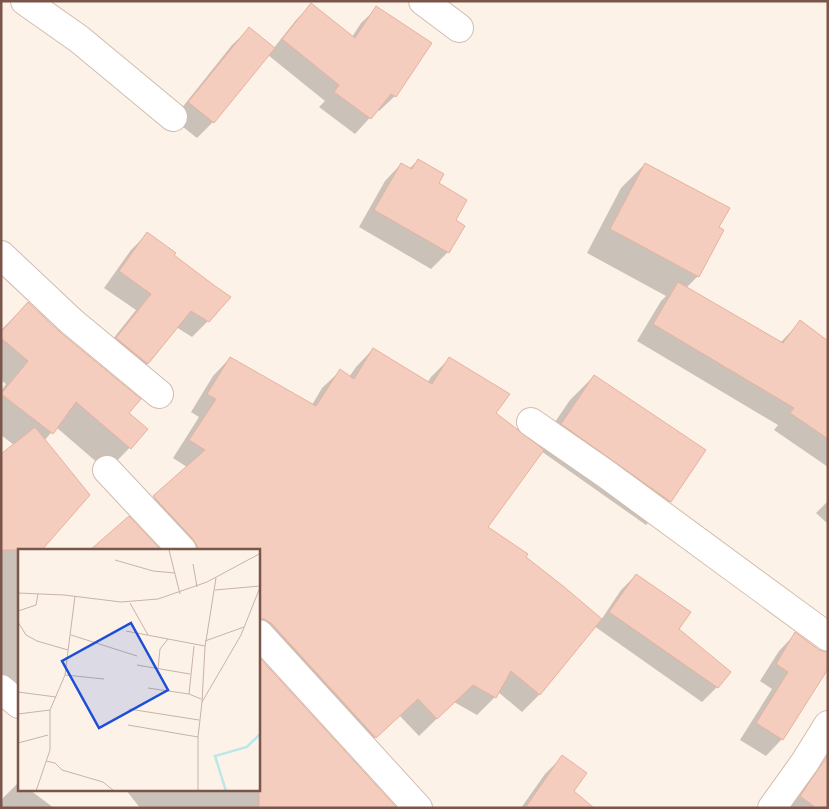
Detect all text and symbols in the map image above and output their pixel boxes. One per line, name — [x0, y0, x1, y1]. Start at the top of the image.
inset map — [18, 549, 260, 792]

